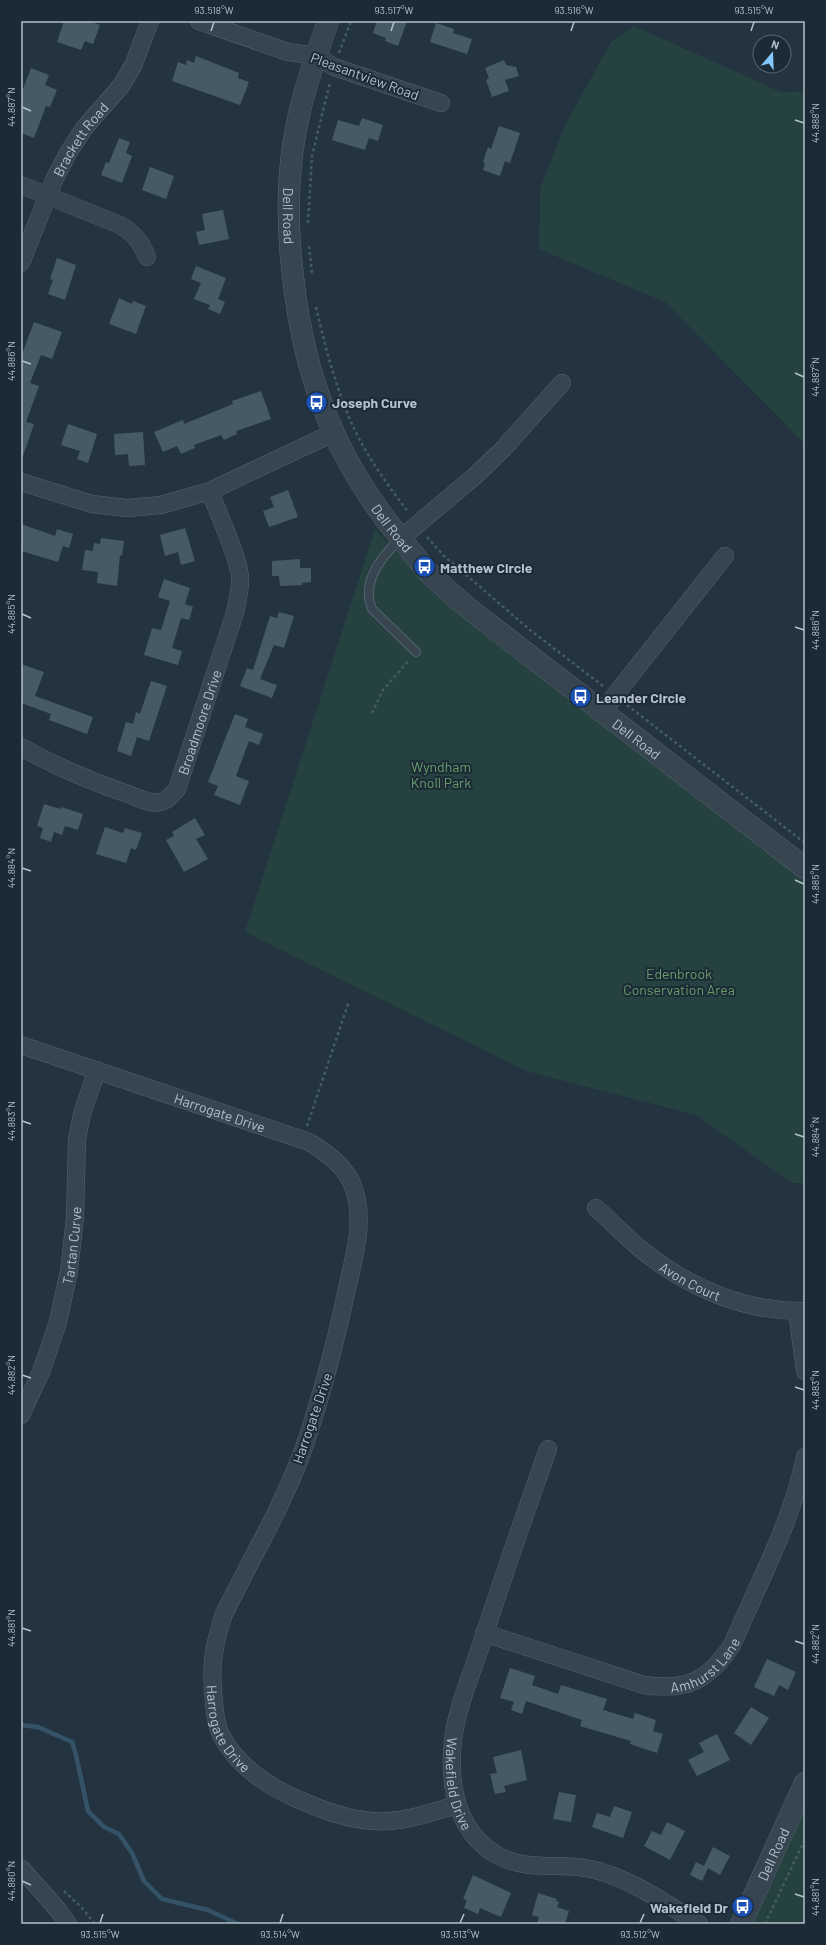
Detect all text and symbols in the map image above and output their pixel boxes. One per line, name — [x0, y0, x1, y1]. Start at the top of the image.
text: 93.518°W — [194, 4, 234, 16]
text: 93.517°W — [375, 4, 414, 16]
text: 93.516°W — [554, 4, 594, 16]
text: 93.515°W — [734, 4, 774, 16]
north arrow — [752, 34, 792, 74]
text: N — [770, 37, 781, 51]
street label: Pleasantview Road — [309, 49, 421, 103]
text: 44.887°N — [5, 87, 17, 127]
street label: Brackett Road — [49, 99, 111, 179]
text: 44.888°N — [809, 103, 821, 143]
street label: Dell Road — [280, 187, 298, 244]
text: 44.886°N — [5, 341, 17, 381]
text: 44.887°N — [809, 357, 821, 397]
bus stop icon: Joseph Curve — [303, 389, 329, 415]
place label: Joseph Curve — [332, 394, 418, 411]
street label: Dell Road — [368, 500, 417, 555]
bus stop icon: Matthew Circle — [411, 554, 437, 580]
place label: Matthew Circle — [440, 559, 533, 576]
text: 44.885°N — [5, 594, 17, 634]
text: 44.886°N — [809, 610, 821, 650]
street label: Broadmoore Drive — [174, 667, 224, 777]
bus stop icon: Leander Circle — [567, 684, 593, 710]
place label: Leander Circle — [596, 689, 687, 706]
street label: Dell Road — [609, 714, 665, 762]
park label: Wyndham Knoll Park — [411, 758, 471, 791]
text: 44.884°N — [5, 848, 17, 888]
text: 44.885°N — [809, 864, 821, 904]
park label: Edenbrook Conservation Area — [623, 965, 735, 998]
street label: Harrogate Drive — [172, 1089, 268, 1135]
text: 44.883°N — [5, 1101, 17, 1141]
text: 44.884°N — [809, 1117, 821, 1157]
street label: Tartan Curve — [58, 1206, 84, 1286]
street label: Avon Court — [657, 1258, 723, 1304]
text: 44.882°N — [5, 1355, 17, 1395]
street label: Harrogate Drive — [288, 1370, 336, 1466]
text: 44.883°N — [809, 1370, 821, 1410]
text: 44.881°N — [5, 1609, 17, 1647]
text: 44.882°N — [809, 1624, 821, 1664]
street label: Amhurst Lane — [669, 1635, 743, 1695]
street label: Harrogate Drive — [204, 1684, 254, 1775]
street label: Wakefield Drive — [443, 1737, 476, 1833]
street label: Dell Road — [753, 1825, 792, 1883]
text: 44.880°N — [5, 1861, 17, 1901]
text: 44.881°N — [809, 1878, 821, 1916]
bus stop icon: Wakefield Dr — [730, 1894, 756, 1920]
place label: Wakefield Dr — [650, 1899, 729, 1916]
text: 93.515°W — [80, 1928, 120, 1940]
text: 93.514°W — [260, 1928, 300, 1940]
text: 93.513°W — [440, 1928, 480, 1940]
text: 93.512°W — [620, 1928, 660, 1940]

